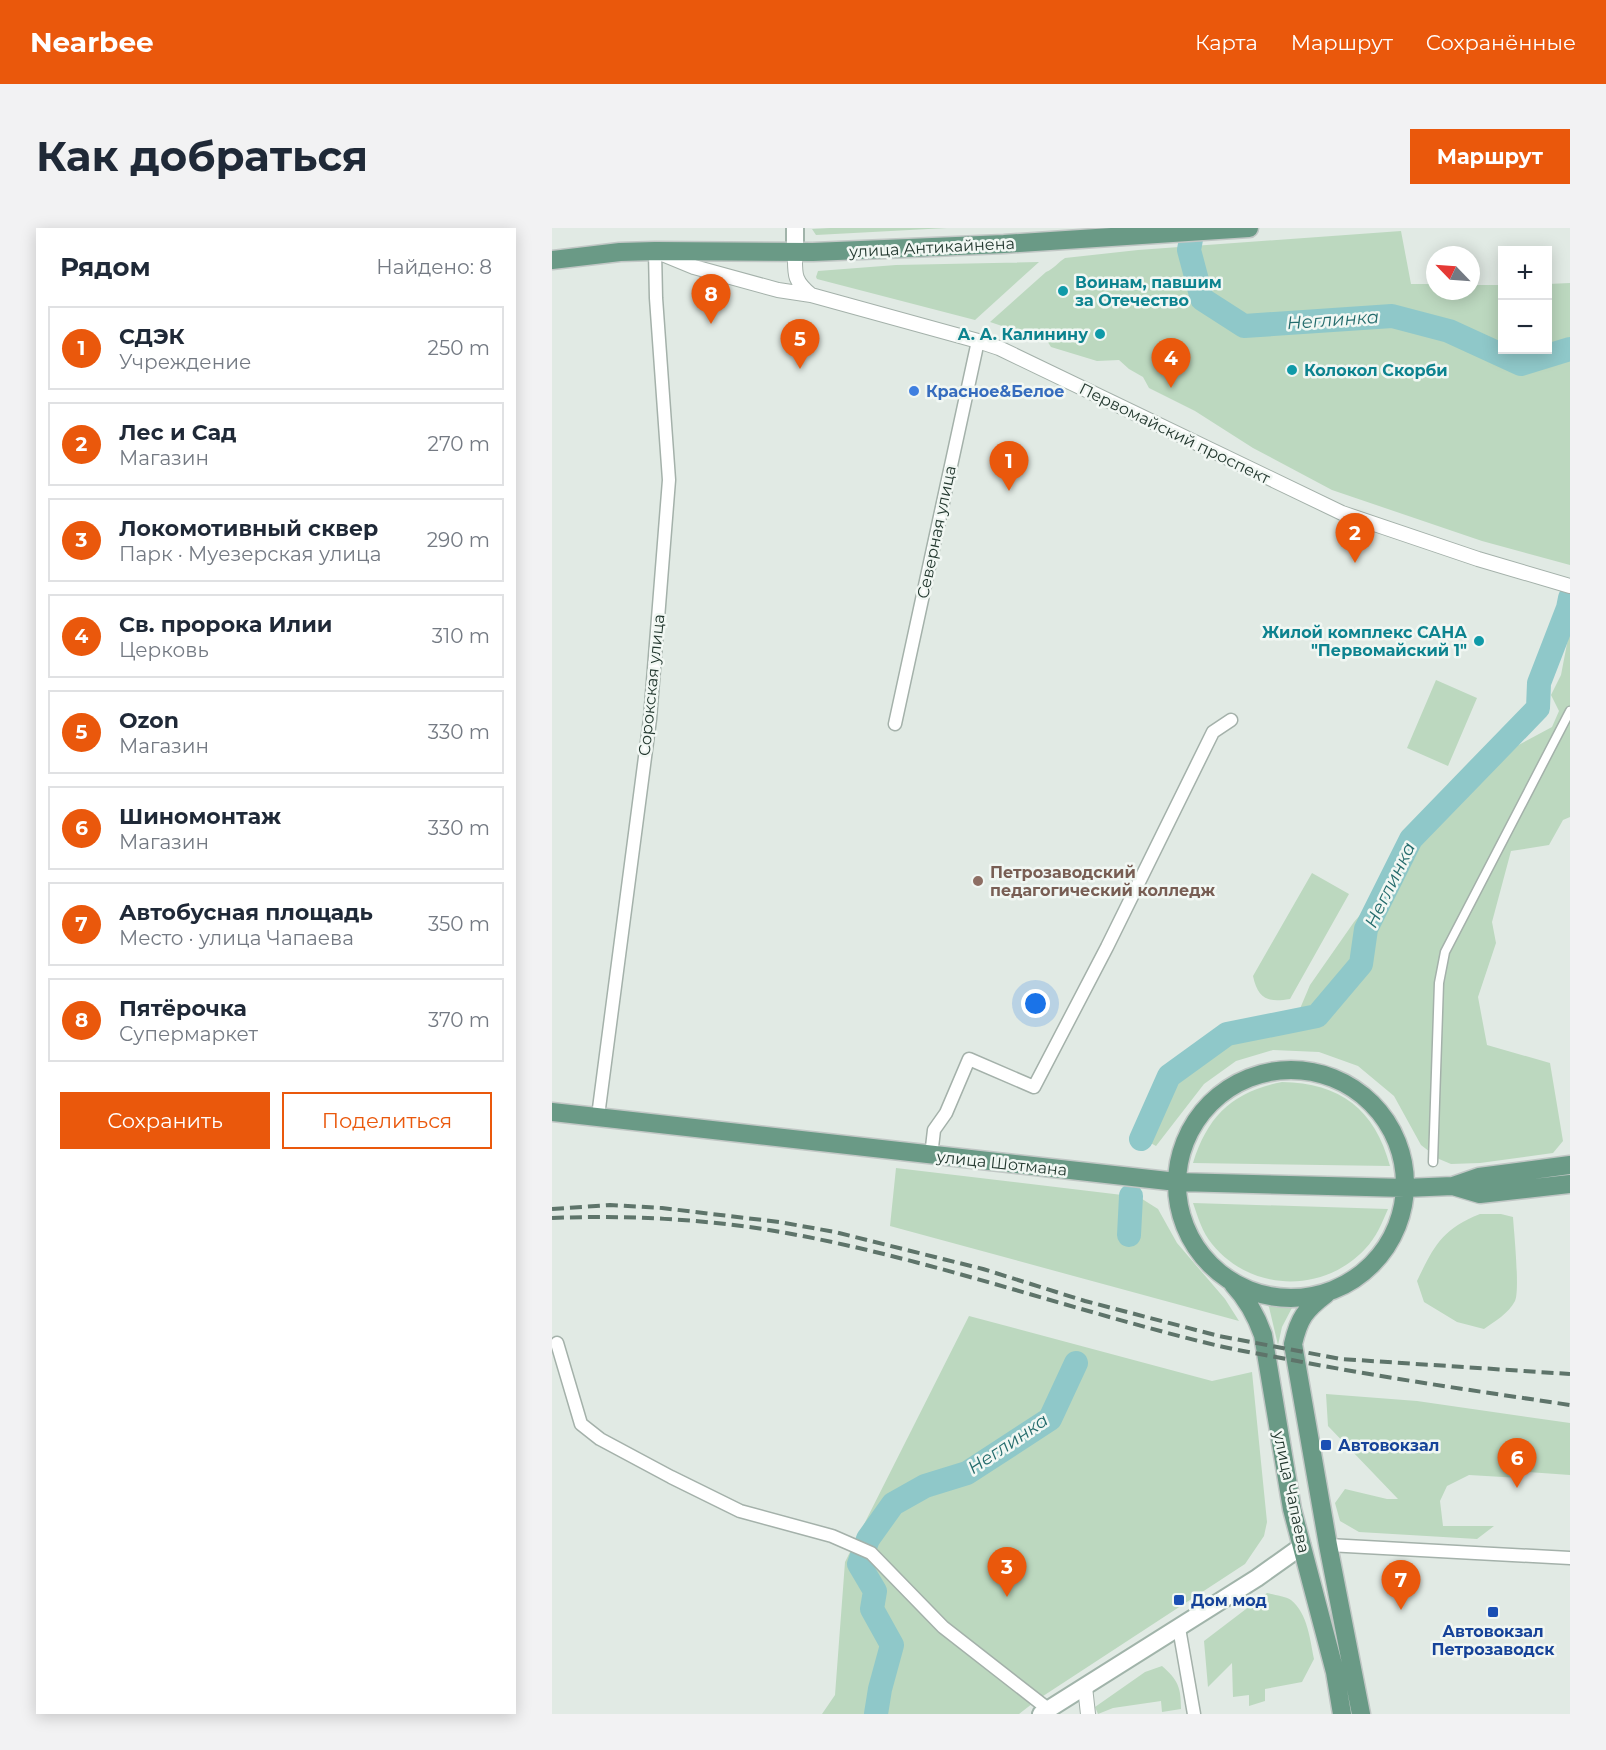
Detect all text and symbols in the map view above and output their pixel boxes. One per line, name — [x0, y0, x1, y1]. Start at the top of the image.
text: Nearbee — [30, 25, 154, 59]
text: Карта — [1195, 30, 1258, 55]
text: Маршрут — [1291, 30, 1393, 55]
text: Сохранённые — [1426, 30, 1576, 55]
button: Маршрут — [1410, 129, 1570, 184]
text: Как добраться — [36, 130, 368, 182]
street label: улица Антикайнена — [848, 234, 1015, 261]
north arrow — [1426, 246, 1480, 300]
map controls — [1498, 246, 1552, 354]
button: + — [1498, 246, 1552, 300]
text: Рядом — [60, 251, 151, 283]
text: Найдено: 8 — [376, 255, 492, 279]
place label: Воинам, павшим за Отечество — [1075, 273, 1222, 310]
pin: 8 — [692, 274, 730, 324]
marker: Воинам, павшим за Отечество — [1056, 284, 1070, 298]
button: − — [1498, 300, 1552, 354]
water label: Неглинка — [1286, 306, 1380, 334]
pin: 5 — [780, 320, 820, 369]
text: СДЭК — [119, 323, 185, 350]
place label: А. А. Калинину — [957, 325, 1088, 344]
marker: А. А. Калинину — [1093, 327, 1107, 341]
text: 1 — [78, 336, 85, 360]
text: 250 m — [428, 336, 490, 360]
pin: 4 — [1152, 338, 1190, 388]
text: Учреждение — [119, 350, 251, 374]
place label: Колокол Скорби — [1304, 361, 1448, 380]
marker: Колокол Скорби — [1285, 363, 1299, 377]
street label: Первомайский проспект — [1076, 379, 1274, 488]
place label: Красное&Белое — [926, 382, 1065, 401]
marker: Красное&Белое — [907, 384, 921, 398]
text: Лес и Сад — [119, 419, 236, 446]
text: 2 — [76, 432, 87, 456]
text: 270 m — [428, 432, 490, 456]
pin: 1 — [990, 442, 1028, 491]
text: Магазин — [119, 446, 209, 470]
street label: Северная улица — [913, 464, 960, 600]
pin: 2 — [1336, 514, 1374, 563]
text: Локомотивный сквер — [119, 515, 378, 542]
text: 3 — [76, 528, 87, 552]
text: 290 m — [427, 528, 490, 552]
text: Парк · Муезерская улица — [119, 542, 381, 566]
text: Св. пророка Илии — [119, 611, 332, 638]
street label: Сорокская улица — [635, 613, 668, 757]
place label: Жилой комплекс САНА "Первомайский 1" — [1262, 623, 1467, 660]
text: 4 — [75, 624, 88, 648]
text: 310 m — [432, 624, 490, 648]
marker: Жилой комплекс САНА "Первомайский 1" — [1472, 634, 1486, 648]
text: Церковь — [119, 638, 209, 662]
text: Ozon — [119, 707, 179, 734]
text: 5 — [76, 720, 87, 744]
text: 330 m — [428, 720, 490, 744]
text: Магазин — [119, 734, 209, 758]
text: Шиномонтаж — [119, 803, 281, 830]
text: 6 — [75, 816, 88, 840]
text: 330 m — [428, 816, 490, 840]
text: Магазин — [119, 830, 209, 854]
water label: Неглинка — [1360, 839, 1420, 931]
place label: Петрозаводский педагогический колледж — [990, 863, 1216, 900]
marker: Петрозаводский педагогический колледж — [971, 874, 985, 888]
text: Автобусная площадь — [119, 899, 373, 926]
text: 7 — [75, 912, 88, 936]
text: 350 m — [428, 912, 490, 936]
text: Место · улица Чапаева — [119, 926, 354, 950]
your location — [1021, 989, 1050, 1018]
text: Пятёрочка — [119, 995, 247, 1022]
text: 8 — [75, 1008, 88, 1032]
text: 370 m — [428, 1008, 490, 1032]
text: Супермаркет — [119, 1022, 258, 1046]
button: Сохранить — [60, 1092, 270, 1149]
button: Поделиться — [282, 1092, 492, 1149]
street label: улица Шотмана — [935, 1147, 1068, 1180]
water label: Неглинка — [964, 1409, 1052, 1479]
street label: улица Чапаева — [1269, 1429, 1314, 1555]
place label: Автовокзал — [1338, 1436, 1439, 1455]
marker: Автовокзал — [1319, 1438, 1333, 1452]
pin: 6 — [1498, 1438, 1536, 1488]
pin: 3 — [988, 1548, 1026, 1597]
pin: 7 — [1382, 1560, 1420, 1610]
place label: Дом мод — [1191, 1591, 1267, 1610]
marker: Дом мод — [1172, 1593, 1186, 1607]
marker: Автовокзал Петрозаводск — [1486, 1605, 1500, 1619]
place label: Автовокзал Петрозаводск — [1431, 1622, 1555, 1659]

